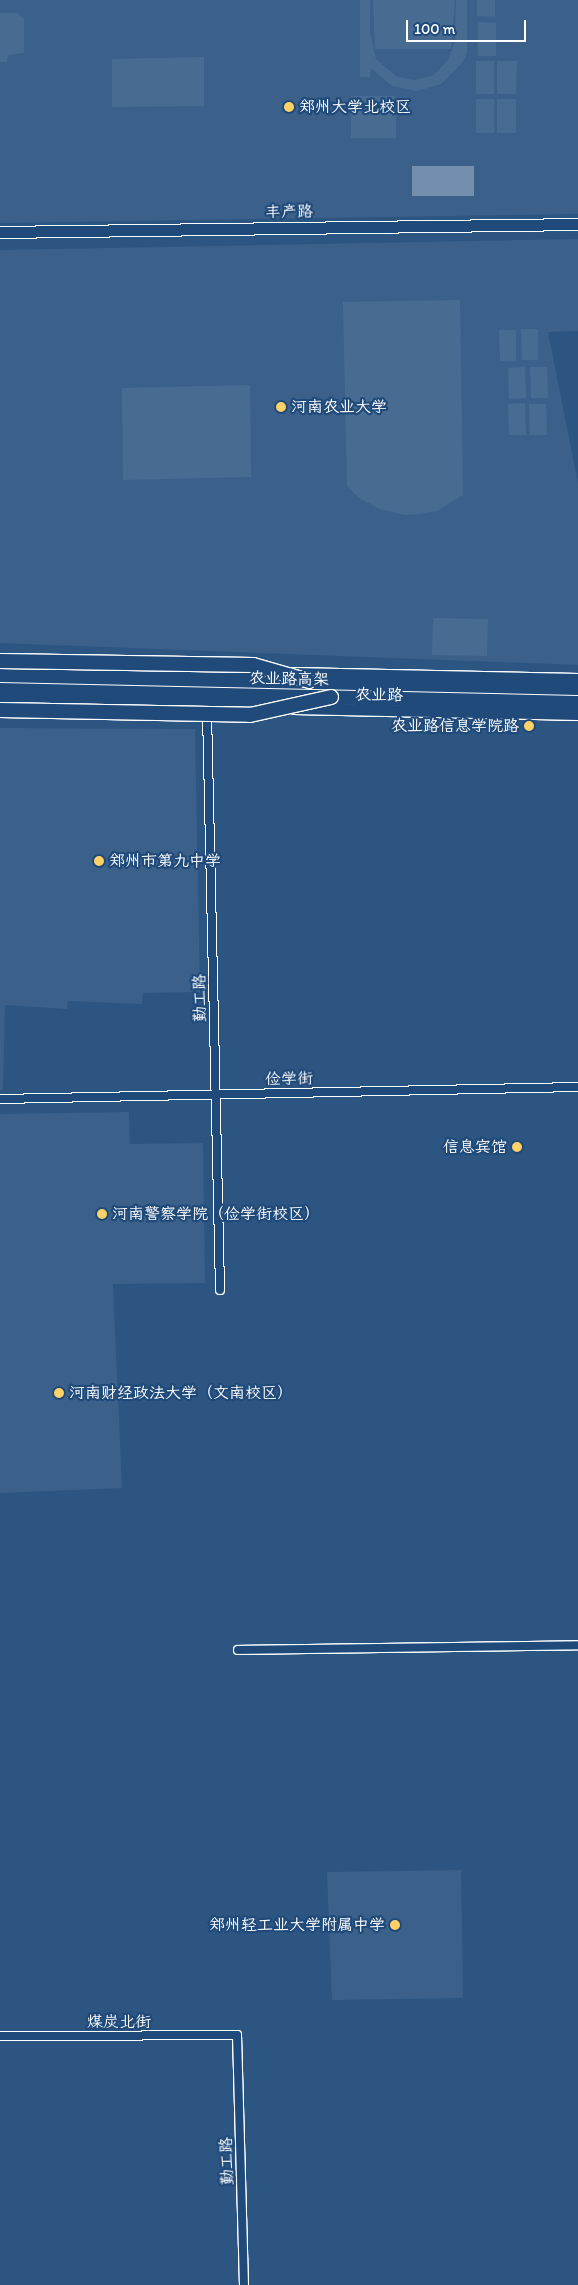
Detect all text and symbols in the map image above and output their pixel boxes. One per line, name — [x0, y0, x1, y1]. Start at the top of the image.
scale bar — [408, 10, 528, 42]
text: 100 m — [414, 20, 455, 38]
place label: 郑州大学北校区 — [299, 97, 411, 117]
marker: 郑州大学北校区 — [283, 101, 295, 113]
street label: 丰产路 — [265, 202, 313, 222]
place label: 河南农业大学 — [291, 397, 387, 417]
marker: 河南农业大学 — [275, 401, 287, 413]
street label: 农业路高架 — [249, 669, 329, 689]
street label: 农业路 — [355, 685, 403, 705]
place label: 农业路信息学院路 — [391, 716, 519, 736]
marker: 农业路信息学院路 — [523, 720, 535, 732]
place label: 郑州市第九中学 — [109, 851, 221, 871]
marker: 郑州市第九中学 — [93, 855, 105, 867]
street label: 勤工路 — [190, 974, 210, 1022]
street label: 俭学街 — [265, 1069, 313, 1089]
place label: 信息宾馆 — [443, 1137, 507, 1157]
marker: 信息宾馆 — [511, 1141, 523, 1153]
place label: 河南警察学院（俭学街校区） — [112, 1204, 320, 1224]
marker: 河南警察学院（俭学街校区） — [96, 1208, 108, 1220]
place label: 河南财经政法大学（文南校区） — [69, 1383, 293, 1403]
marker: 河南财经政法大学（文南校区） — [53, 1387, 65, 1399]
place label: 郑州轻工业大学附属中学 — [209, 1915, 385, 1935]
marker: 郑州轻工业大学附属中学 — [389, 1919, 401, 1931]
street label: 煤炭北街 — [87, 2012, 151, 2032]
street label: 勤工路 — [217, 2137, 237, 2185]

